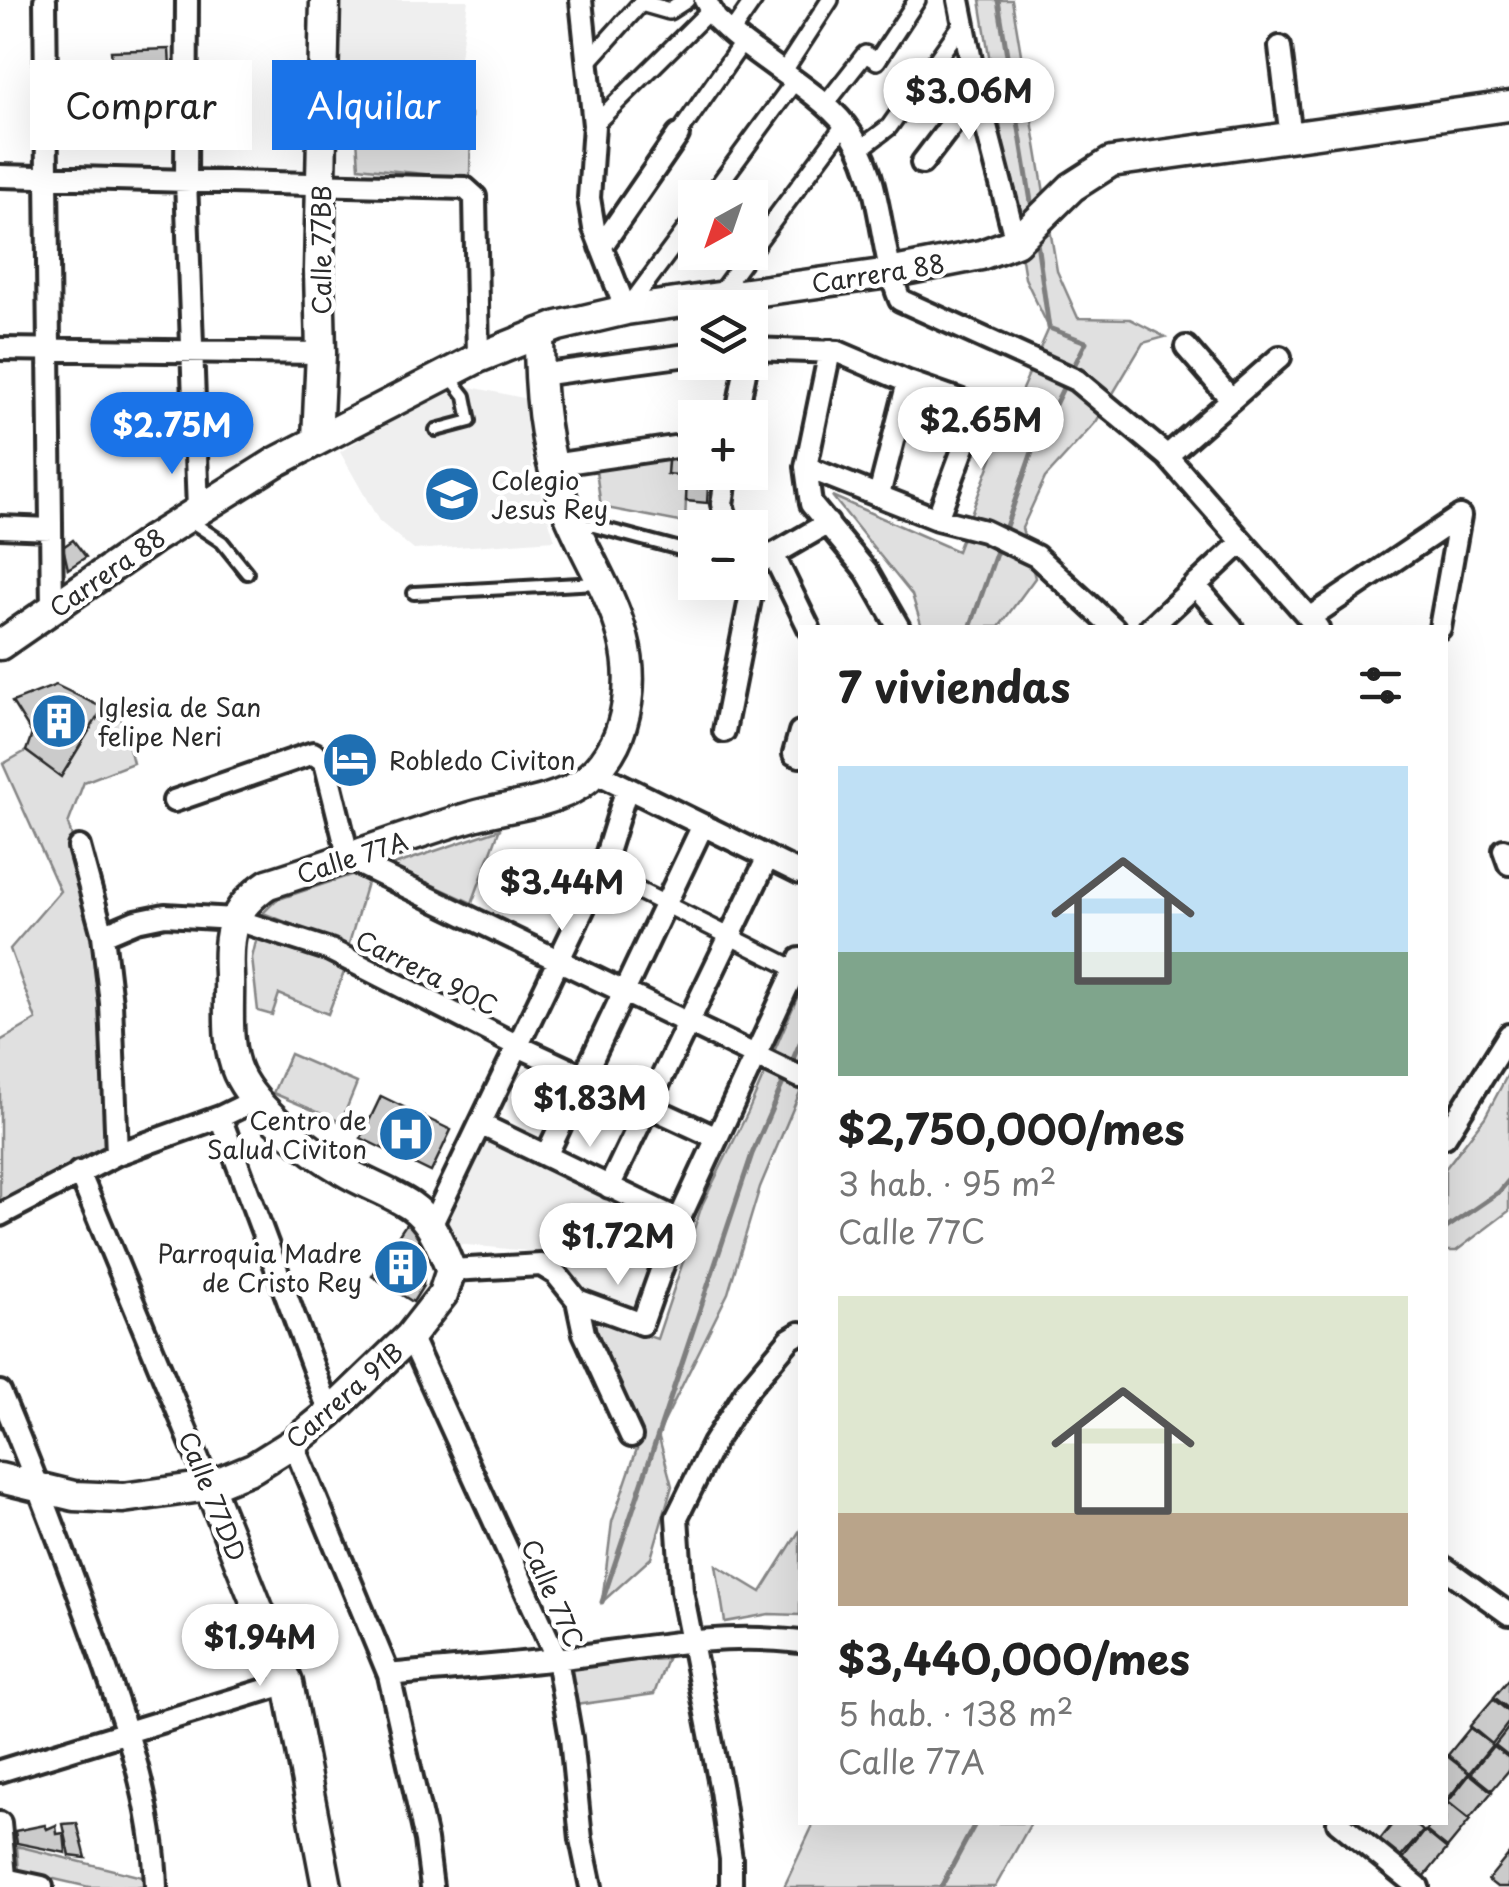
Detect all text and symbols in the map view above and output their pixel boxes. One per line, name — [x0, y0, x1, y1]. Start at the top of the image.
pin: $3.06M — [888, 58, 1050, 143]
chip: Comprar — [30, 60, 252, 150]
chip: Alquilar — [272, 60, 476, 150]
text: $3.06M — [905, 66, 1033, 114]
north arrow — [678, 180, 768, 270]
map controls — [678, 180, 768, 600]
street label: Calle 77BB — [302, 185, 340, 315]
street label: Carrera 88 — [809, 244, 947, 302]
button: layers — [678, 290, 768, 380]
pin: $2.65M — [900, 387, 1062, 472]
pin: $2.75M — [91, 392, 253, 477]
text: $2.65M — [920, 395, 1042, 443]
text: $2.75M — [112, 400, 232, 448]
button: + — [678, 400, 768, 490]
place label: Colegio Jesus Rey — [491, 461, 608, 528]
school or university icon: Colegio Jesus Rey — [422, 464, 482, 524]
button: − — [678, 510, 768, 600]
street label: Carrera 88 — [41, 518, 173, 626]
text: 7 viviendas — [838, 654, 1071, 717]
icon: filters — [1353, 658, 1408, 713]
place label: Iglesia de San felipe Neri — [98, 688, 261, 755]
building icon: Iglesia de San felipe Neri — [29, 691, 89, 751]
hotel icon: Robledo Civiton — [320, 730, 380, 790]
place label: Robledo Civiton — [389, 741, 575, 779]
street label: Calle 77A — [292, 821, 412, 893]
icon: home — [1033, 831, 1213, 1011]
pin: $3.44M — [481, 849, 643, 934]
text: $3.44M — [500, 857, 624, 905]
street label: Carrera 90C — [349, 920, 505, 1024]
pin: $1.83M — [509, 1065, 671, 1150]
text: $1.83M — [533, 1073, 647, 1121]
text: $2,750,000/mes — [838, 1096, 1185, 1159]
place label: Centro de Salud Civiton — [207, 1101, 367, 1168]
hospital icon: Centro de Salud Civiton — [376, 1104, 436, 1164]
text: 3 hab. · 95 m² — [838, 1159, 1057, 1207]
pin: $1.72M — [537, 1203, 699, 1288]
text: Calle 77C — [838, 1207, 985, 1255]
text: $1.72M — [561, 1211, 675, 1259]
place label: Parroquia Madre de Cristo Rey — [157, 1234, 362, 1301]
building icon: Parroquia Madre de Cristo Rey — [371, 1237, 431, 1297]
street label: Carrera 91B — [277, 1333, 411, 1457]
icon: home — [1033, 1361, 1213, 1541]
street label: Calle 77DD — [170, 1425, 256, 1567]
street label: Calle 77C — [512, 1533, 594, 1653]
pin: $1.94M — [179, 1604, 341, 1689]
text: $1.94M — [204, 1612, 316, 1660]
text: $3,440,000/mes — [838, 1626, 1190, 1689]
text: 5 hab. · 138 m² — [838, 1689, 1074, 1737]
text: Calle 77A — [838, 1737, 985, 1785]

